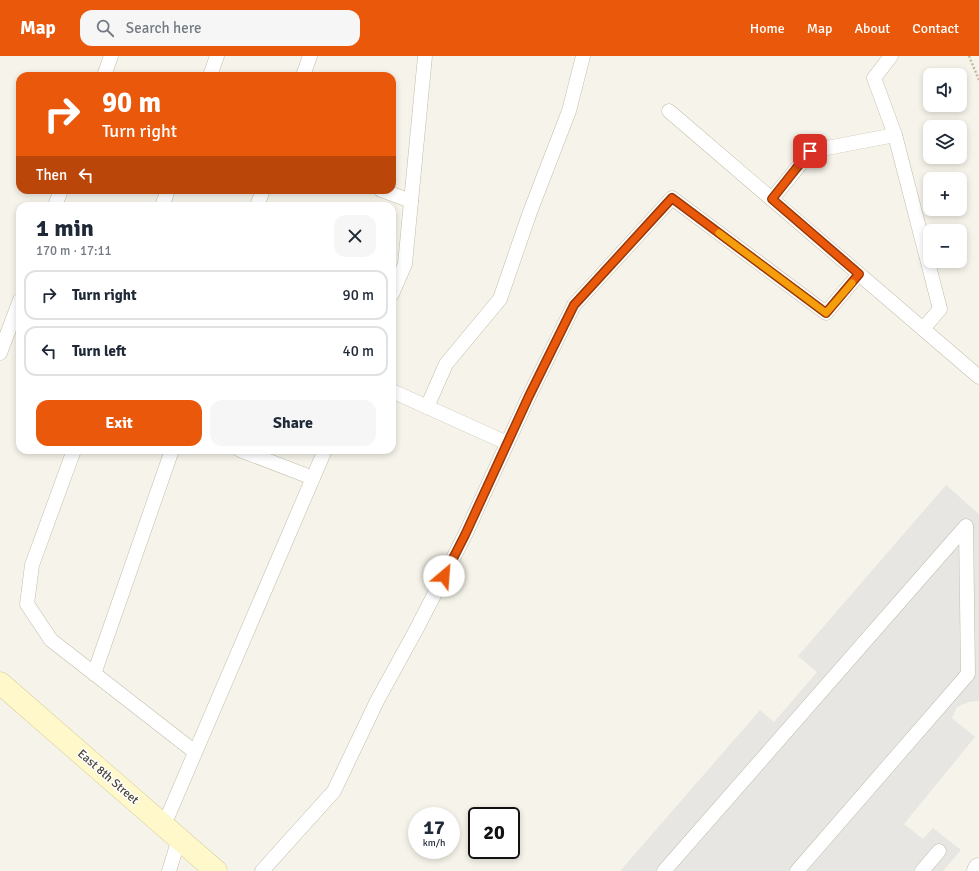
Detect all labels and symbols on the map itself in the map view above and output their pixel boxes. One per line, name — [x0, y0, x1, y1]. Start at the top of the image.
pin — [793, 134, 827, 168]
position arrow — [423, 555, 465, 597]
street label: East 8th Street — [74, 746, 142, 808]
speed limit sign: 20 — [468, 807, 520, 859]

